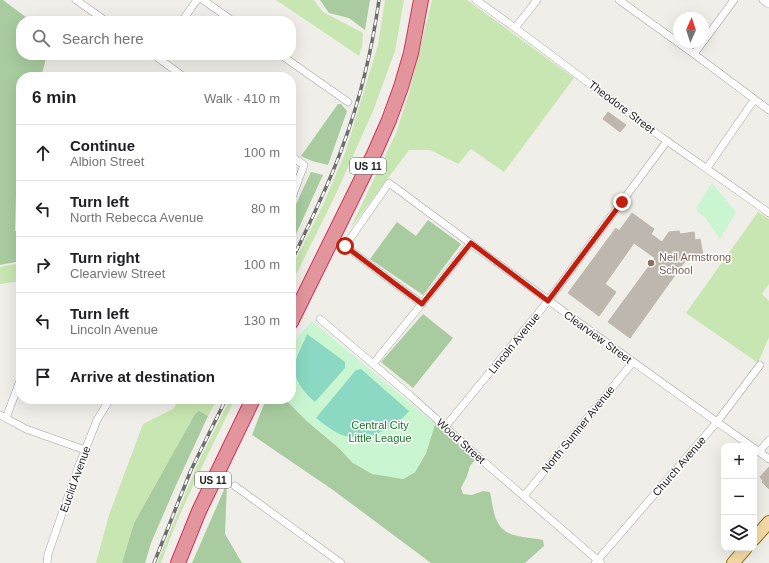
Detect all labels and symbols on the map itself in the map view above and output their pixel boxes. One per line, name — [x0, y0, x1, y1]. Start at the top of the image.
north arrow — [673, 12, 709, 48]
street label: Theodore Street — [587, 78, 657, 136]
road number: US 11 — [350, 158, 386, 174]
route end — [613, 193, 631, 211]
route start — [336, 237, 354, 255]
place label: Neil Armstrong School — [659, 251, 731, 276]
marker: Neil Armstrong School — [646, 258, 656, 268]
street label: Clearview Street — [562, 308, 634, 366]
street label: Lincoln Avenue — [486, 310, 542, 376]
street label: North Sumner Avenue — [539, 383, 617, 475]
street label: Wood Street — [434, 416, 488, 466]
park label: Central City Little League — [349, 419, 412, 444]
street label: Church Avenue — [650, 434, 708, 498]
street label: Euclid Avenue — [57, 444, 93, 514]
road number: US 11 — [195, 472, 231, 488]

